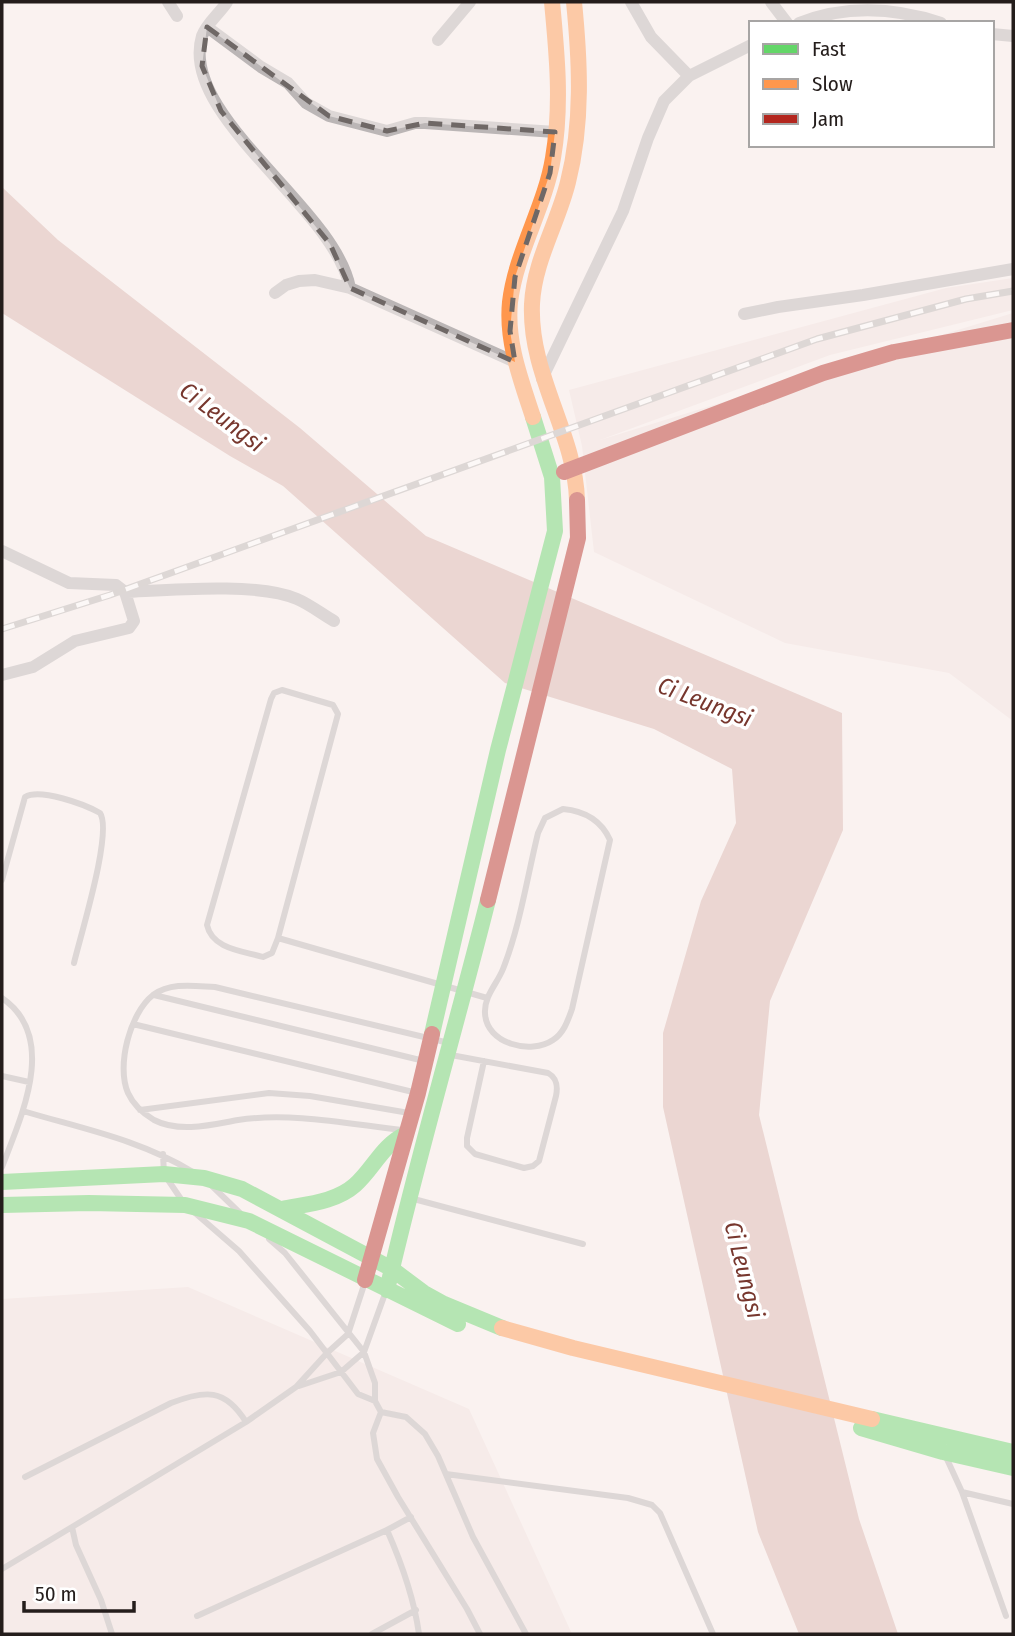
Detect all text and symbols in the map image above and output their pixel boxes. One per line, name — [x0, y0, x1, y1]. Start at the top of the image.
legend — [749, 21, 994, 147]
text: Fast — [812, 36, 846, 62]
text: Slow — [812, 71, 853, 97]
text: Jam — [812, 106, 844, 132]
water label: Ci Leungsi — [174, 376, 270, 458]
water label: Ci Leungsi — [654, 671, 756, 733]
water label: Ci Leungsi — [718, 1219, 770, 1321]
scale bar — [24, 1570, 135, 1614]
text: 50 m — [35, 1581, 77, 1607]

